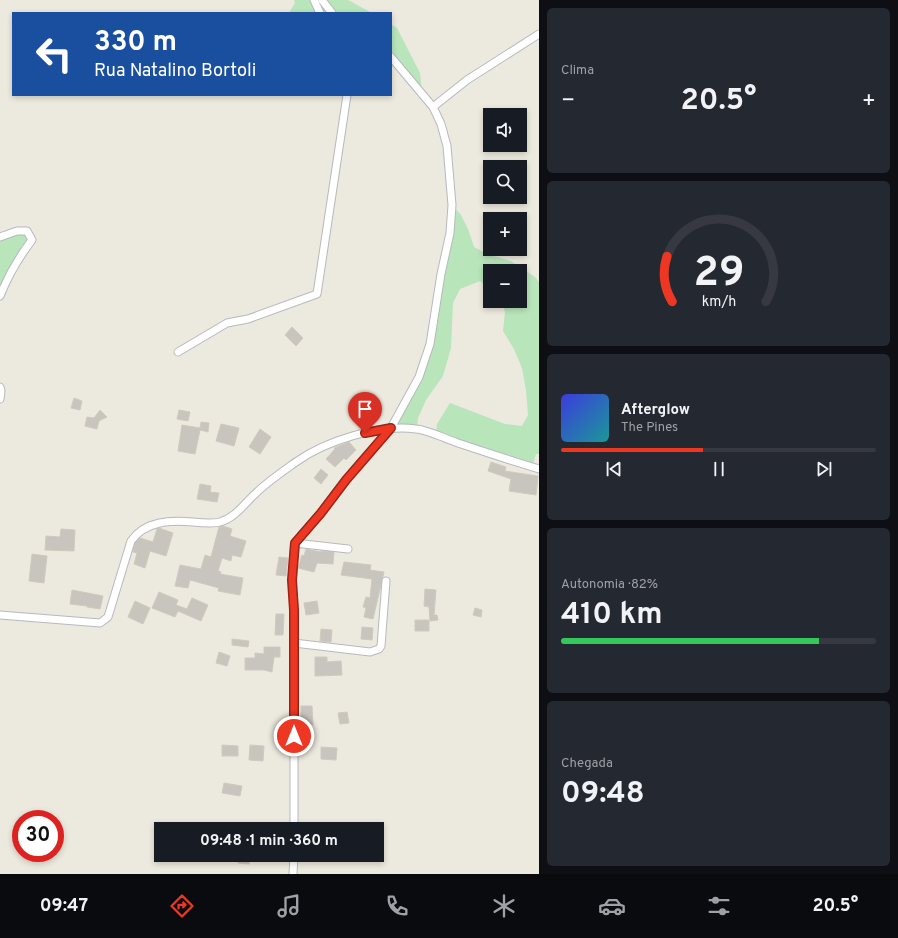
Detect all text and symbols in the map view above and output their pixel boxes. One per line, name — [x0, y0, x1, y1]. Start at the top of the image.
text: 330 m — [94, 25, 177, 61]
icon: left — [28, 28, 80, 80]
text: Rua Natalino Bortoli — [94, 60, 256, 83]
text: Clima — [561, 63, 594, 79]
text: 20.5° — [680, 83, 757, 120]
text: − — [561, 88, 575, 115]
text: + — [862, 88, 876, 115]
map controls — [483, 108, 527, 308]
button: sound — [483, 108, 527, 152]
button: search — [483, 160, 527, 204]
button: + — [483, 212, 527, 256]
text: 29 — [693, 248, 744, 301]
button: − — [483, 264, 527, 308]
text: km/h — [701, 292, 736, 310]
pin — [348, 392, 382, 433]
icon: arrive — [354, 398, 376, 420]
text: Afterglow — [621, 401, 690, 420]
text: The Pines — [621, 420, 678, 436]
icon: previous — [603, 458, 625, 480]
icon: pause — [708, 458, 730, 480]
icon: next — [813, 458, 835, 480]
text: Autonomia · 82% — [561, 577, 658, 593]
text: 410 km — [561, 597, 663, 634]
position arrow — [273, 715, 315, 757]
text: Chegada — [561, 756, 613, 772]
text: 09:48 — [561, 776, 645, 813]
speed limit sign: 30 — [12, 810, 64, 862]
text: 09:48 · 1 min · 360 m — [200, 832, 338, 851]
icon: directions — [168, 892, 196, 920]
icon: music — [275, 892, 303, 920]
icon: phone — [383, 892, 411, 920]
icon: climate — [490, 892, 518, 920]
icon: car — [598, 892, 626, 920]
icon: filters — [705, 892, 733, 920]
text: 09:47 — [40, 895, 88, 918]
text: 20.5° — [813, 895, 858, 918]

